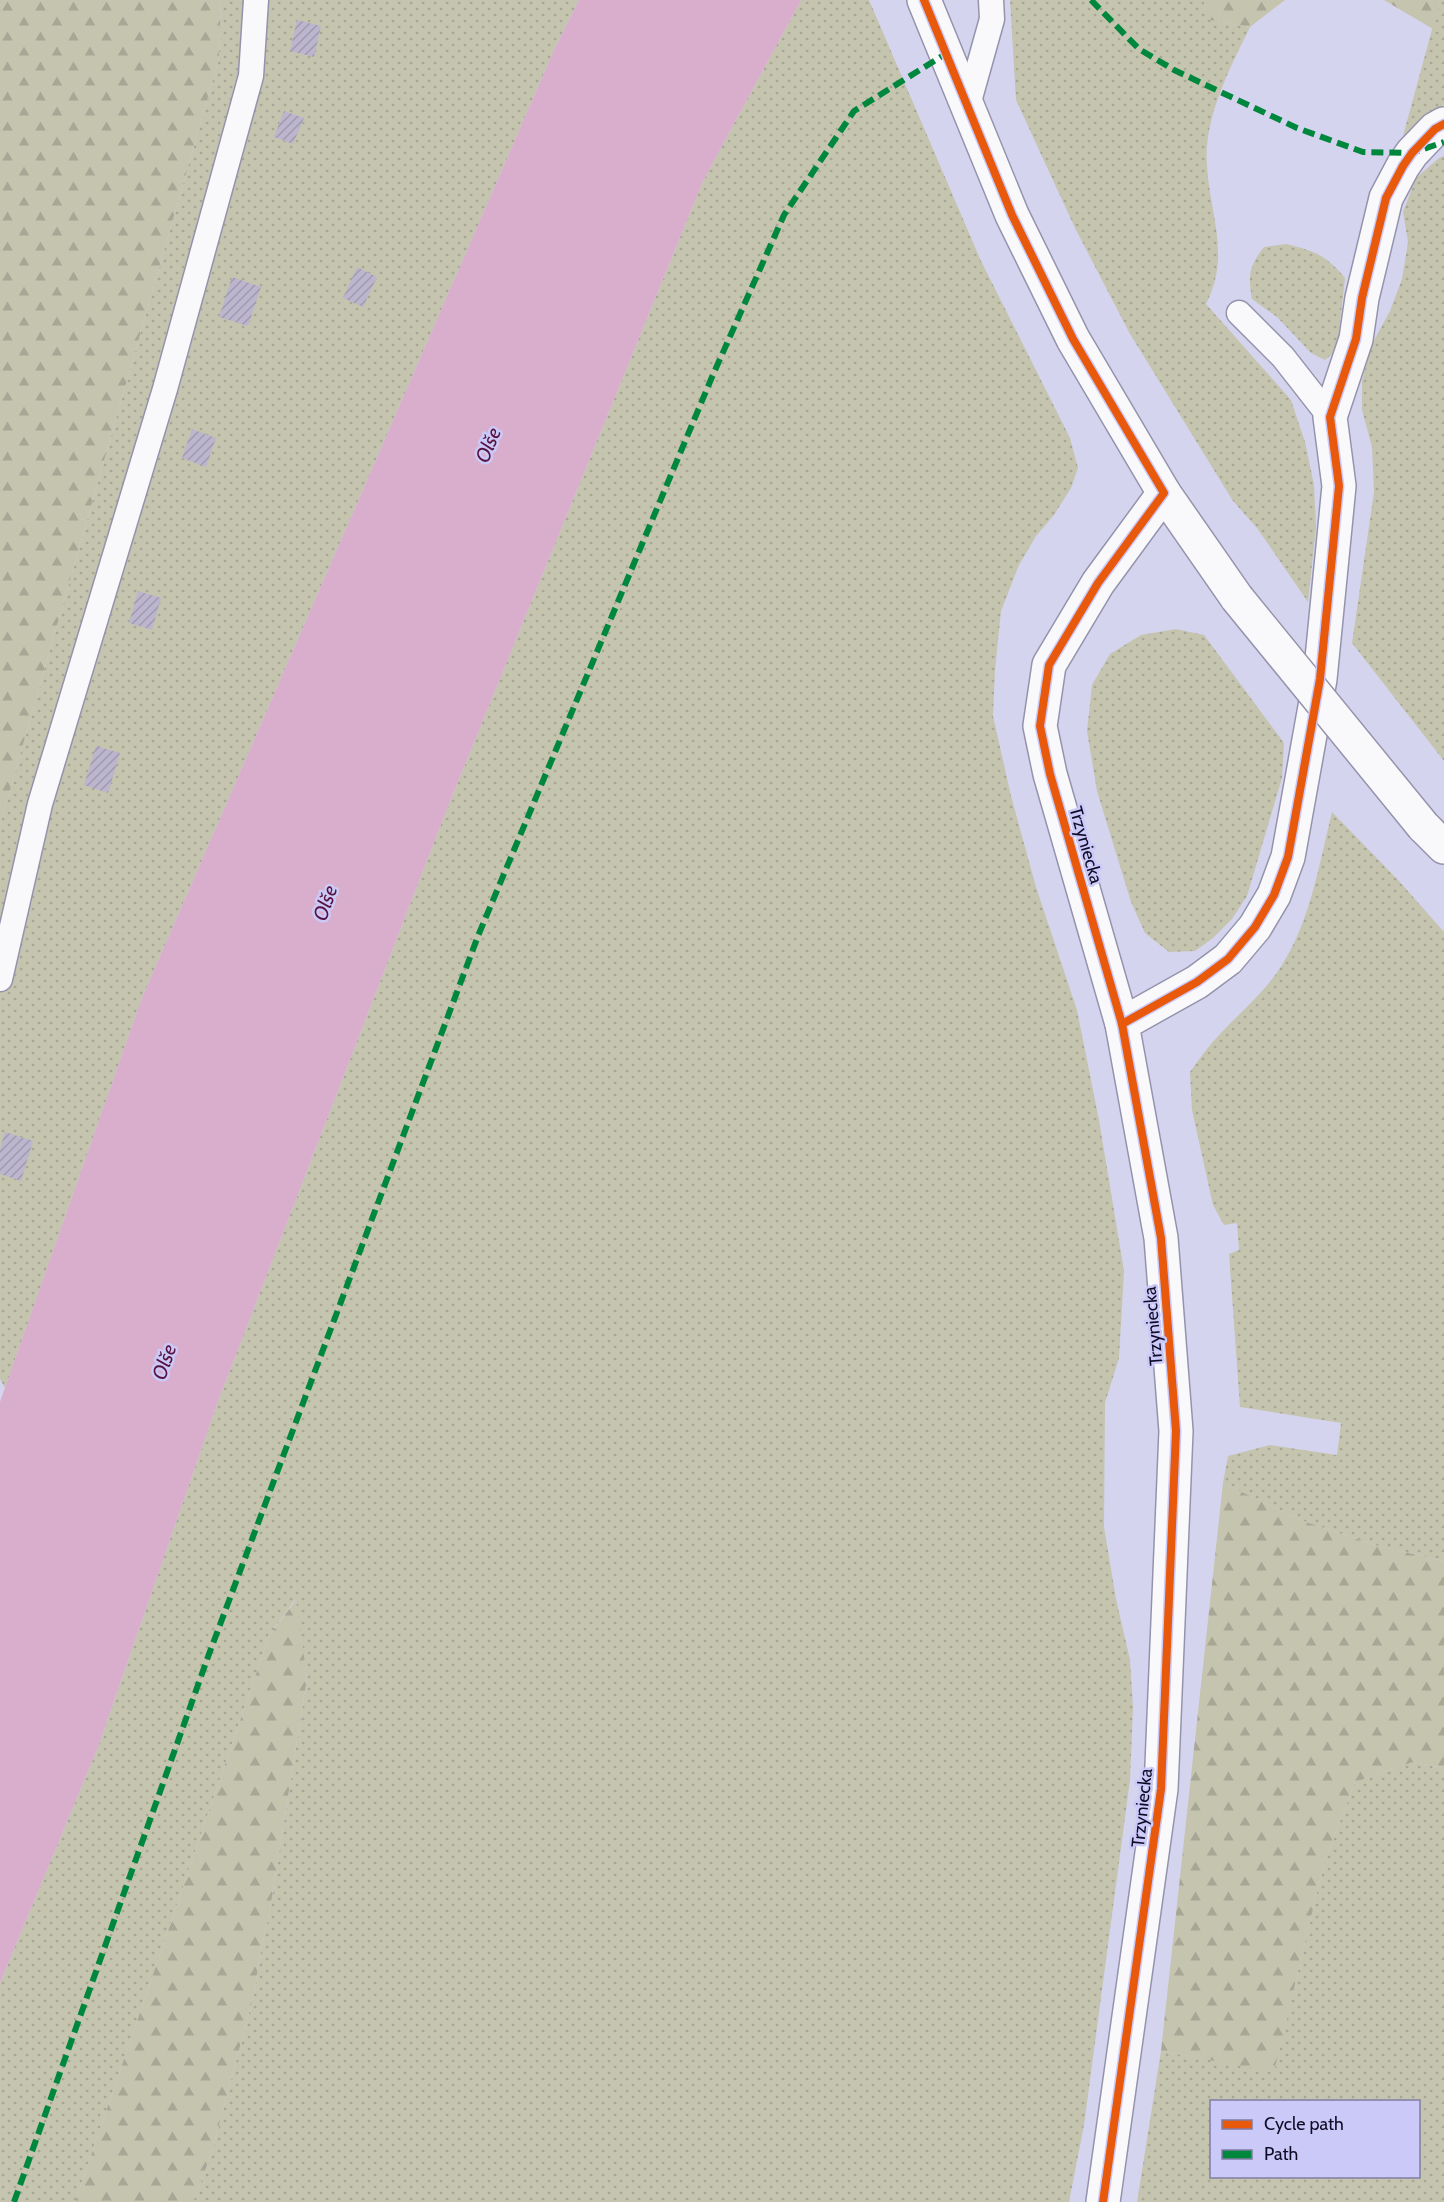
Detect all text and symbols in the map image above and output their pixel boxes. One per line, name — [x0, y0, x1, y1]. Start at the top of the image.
water label: Olše — [470, 424, 506, 466]
street label: Trzyniecka — [1065, 804, 1108, 886]
water label: Olše — [308, 882, 342, 924]
street label: Trzyniecka — [1139, 1285, 1167, 1366]
water label: Olše — [147, 1341, 181, 1383]
street label: Trzyniecka — [1127, 1767, 1157, 1849]
legend — [1210, 2100, 1420, 2178]
text: Cycle path — [1264, 2113, 1344, 2135]
text: Path — [1264, 2143, 1298, 2165]

